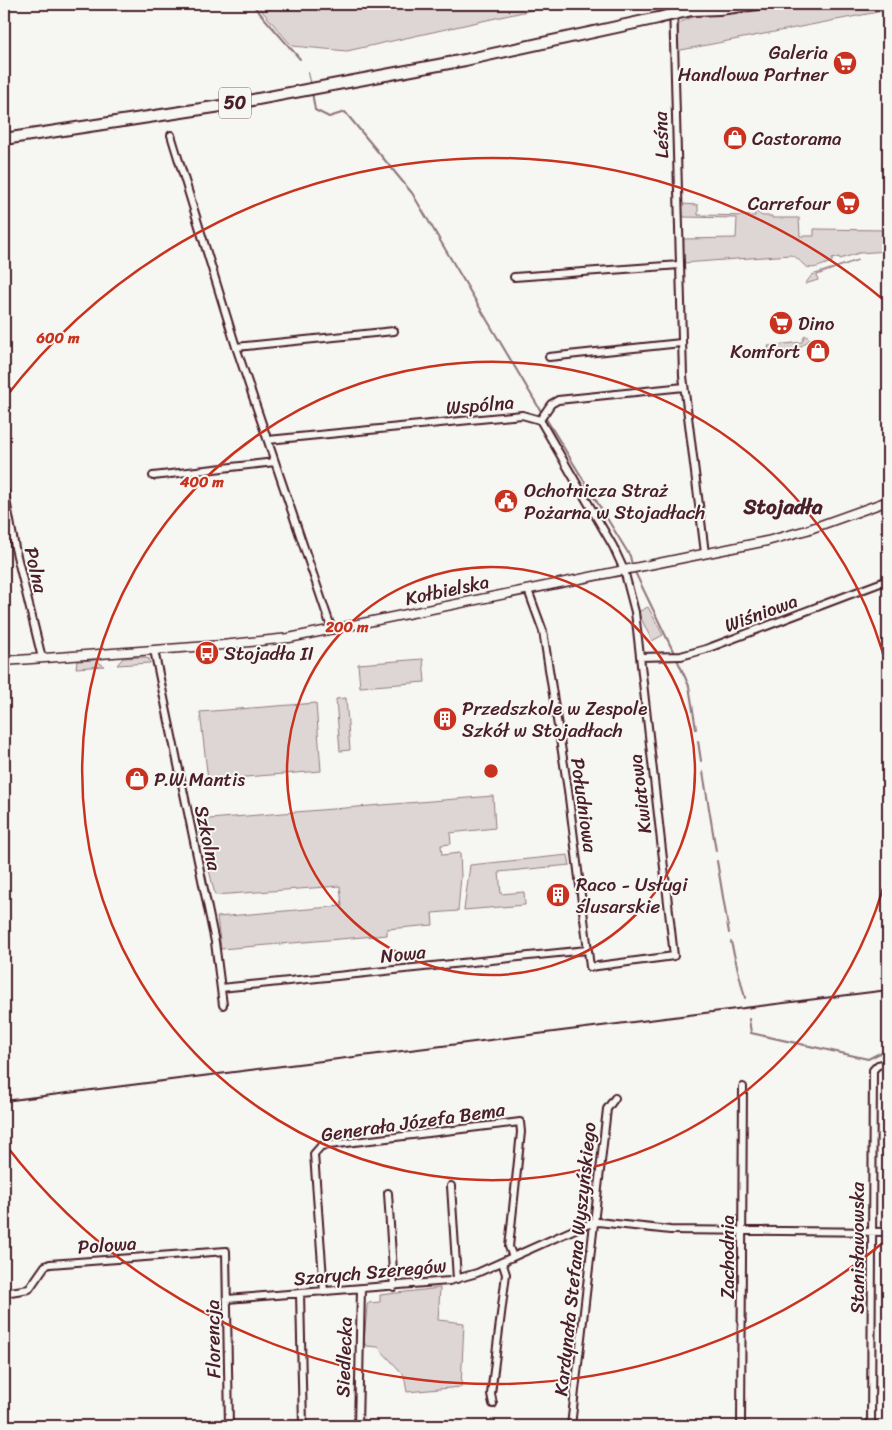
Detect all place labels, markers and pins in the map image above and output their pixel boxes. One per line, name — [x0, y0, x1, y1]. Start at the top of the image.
place label: Galeria Handlowa Partner — [678, 36, 829, 91]
supermarket icon: Galeria Handlowa Partner — [832, 50, 858, 76]
place label: Castorama — [752, 122, 842, 155]
shop icon: Castorama — [722, 125, 748, 151]
place label: Carrefour — [748, 187, 831, 220]
supermarket icon: Carrefour — [835, 190, 861, 216]
place label: Dino — [798, 307, 835, 340]
supermarket icon: Dino — [768, 310, 794, 336]
place label: Komfort — [730, 335, 800, 368]
shop icon: Komfort — [805, 338, 831, 364]
place label: Ochotnicza Straż Pożarna w Stojadłach — [524, 474, 705, 529]
public building icon: Ochotnicza Straż Pożarna w Stojadłach — [493, 488, 519, 514]
place label: Stojadła II — [224, 637, 314, 670]
bus stop icon: Stojadła II — [194, 640, 220, 666]
place label: Przedszkole w Zespole Szkół w Stojadłach — [462, 692, 647, 747]
building icon: Przedszkole w Zespole Szkół w Stojadłach — [432, 706, 458, 732]
centre of rings — [482, 762, 500, 780]
place label: P.W.Mantis — [154, 763, 245, 796]
shop icon: P.W.Mantis — [124, 766, 150, 792]
place label: Raco - Usługi ślusarskie — [575, 868, 688, 923]
building icon: Raco - Usługi ślusarskie — [545, 882, 571, 908]

